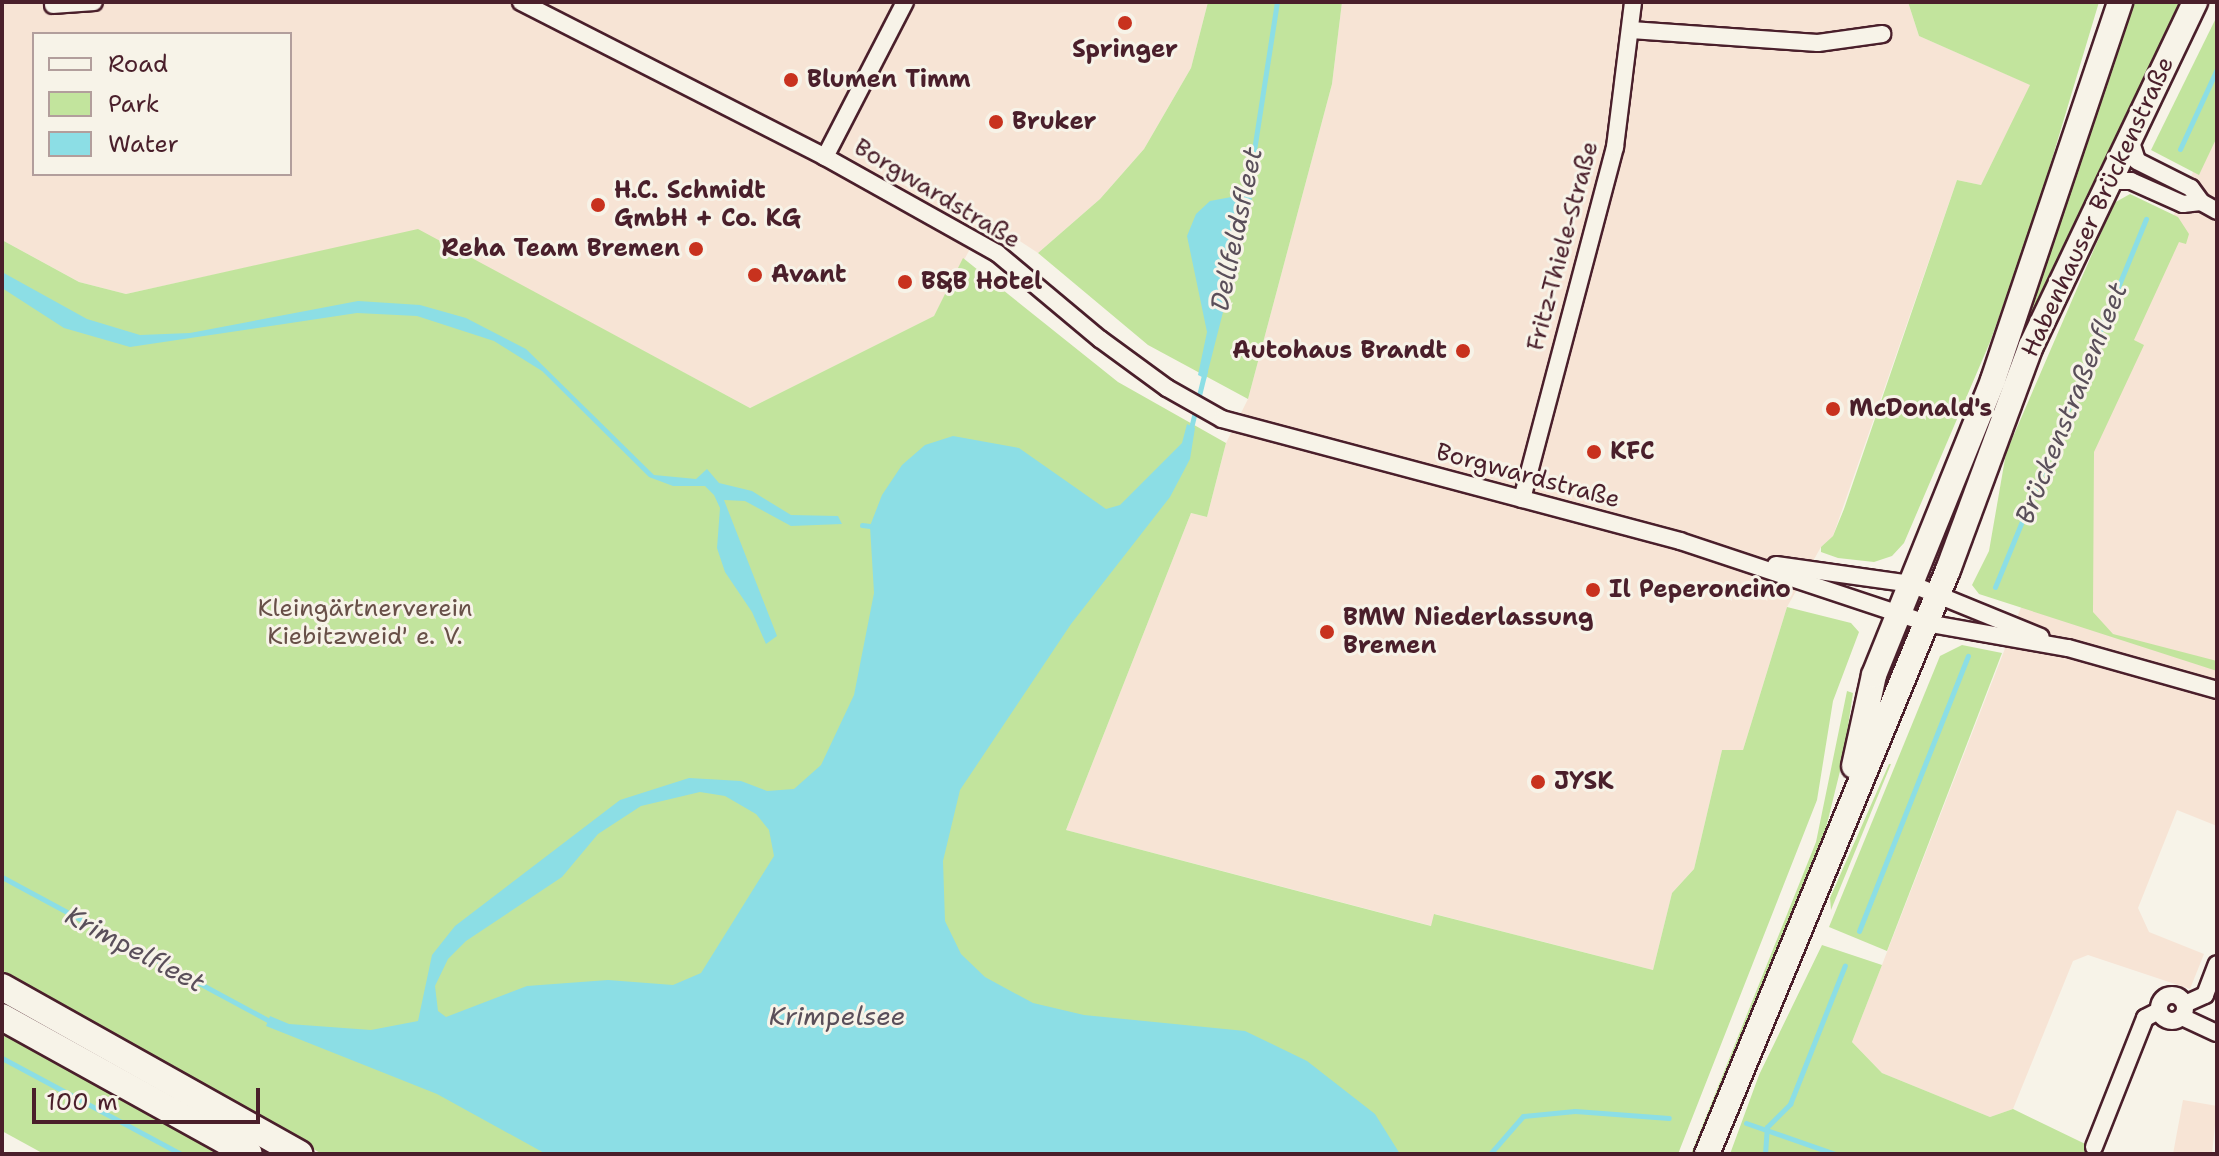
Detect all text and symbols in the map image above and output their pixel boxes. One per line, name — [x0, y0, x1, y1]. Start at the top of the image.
marker: Springer — [1116, 14, 1134, 32]
legend — [32, 32, 292, 176]
place label: Springer — [1072, 36, 1178, 64]
text: Road — [108, 48, 168, 80]
street label: Habenhauser Brückenstraße — [2016, 52, 2180, 362]
place label: Blumen Timm — [807, 66, 971, 94]
marker: Blumen Timm — [782, 71, 800, 89]
text: Park — [108, 88, 160, 120]
place label: Bruker — [1012, 108, 1096, 136]
marker: Bruker — [987, 113, 1005, 131]
text: Water — [108, 128, 179, 160]
street label: Borgwardstraße — [849, 133, 1025, 255]
street label: Fritz-Thiele-Straße — [1521, 138, 1605, 354]
water label: Dellfeldsfleet — [1203, 144, 1269, 314]
place label: H.C. Schmidt GmbH + Co. KG — [614, 177, 801, 233]
marker: H.C. Schmidt GmbH + Co. KG — [589, 196, 607, 214]
place label: Reha Team Bremen — [441, 235, 680, 263]
marker: Reha Team Bremen — [687, 240, 705, 258]
place label: Avant — [771, 261, 846, 289]
marker: Avant — [746, 266, 764, 284]
place label: B&B Hotel — [921, 268, 1042, 296]
marker: B&B Hotel — [896, 273, 914, 291]
water label: Brückenstraßenfleet — [2008, 278, 2134, 528]
place label: Autohaus Brandt — [1232, 337, 1447, 365]
marker: Autohaus Brandt — [1454, 342, 1472, 360]
place label: McDonald's — [1849, 395, 1992, 423]
marker: McDonald's — [1824, 400, 1842, 418]
street label: Borgwardstraße — [1433, 438, 1623, 514]
place label: KFC — [1610, 438, 1655, 466]
marker: KFC — [1585, 443, 1603, 461]
place label: Il Peperoncino — [1609, 576, 1791, 604]
marker: Il Peperoncino — [1584, 581, 1602, 599]
park label: Kleingärtnerverein Kiebitzweid' e. V. — [257, 595, 473, 651]
place label: BMW Niederlassung Bremen — [1343, 604, 1593, 660]
marker: BMW Niederlassung Bremen — [1318, 623, 1336, 641]
place label: JYSK — [1554, 768, 1614, 796]
marker: JYSK — [1529, 773, 1547, 791]
water label: Krimpelfleet — [60, 899, 210, 999]
water label: Krimpelsee — [769, 1000, 905, 1032]
scale bar — [36, 1072, 264, 1122]
text: 100 m — [46, 1086, 118, 1118]

